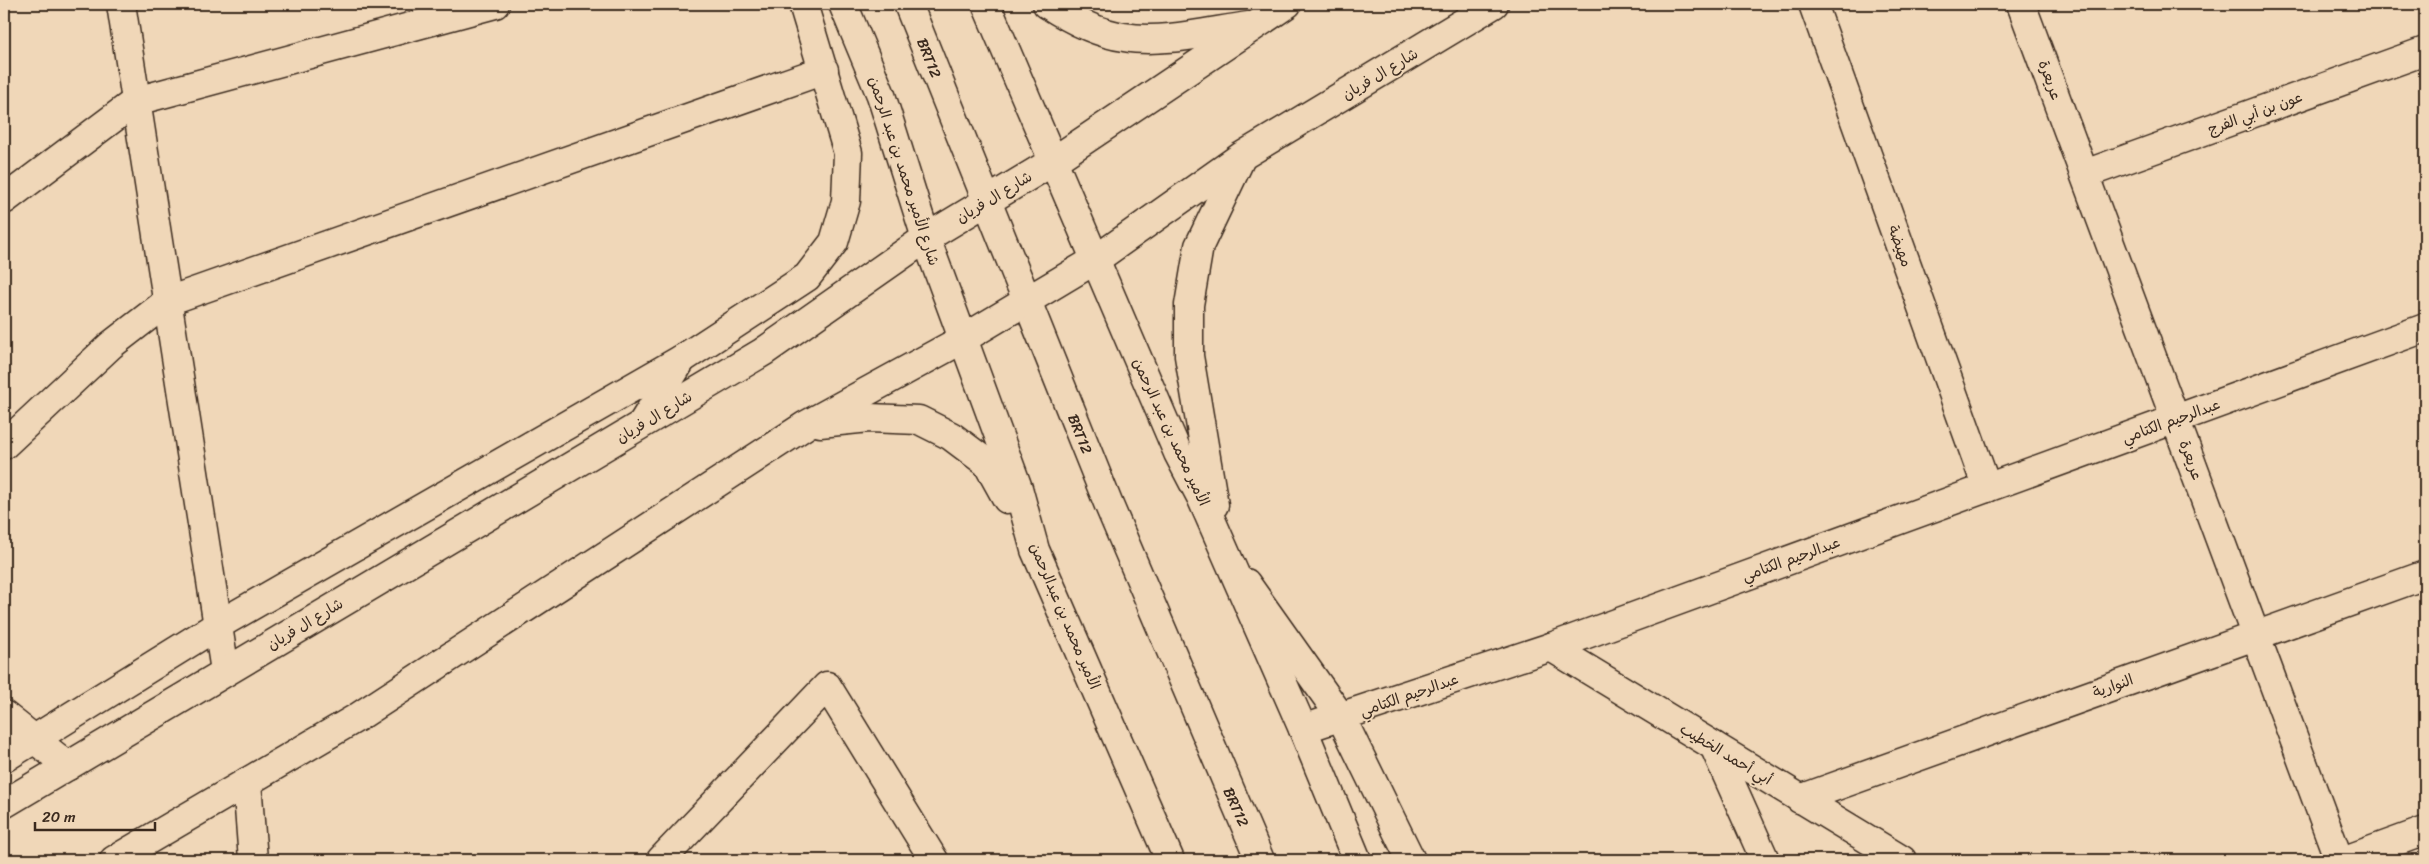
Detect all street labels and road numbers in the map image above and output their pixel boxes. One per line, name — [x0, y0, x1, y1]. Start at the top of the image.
street label: BRT12 — [909, 34, 949, 82]
street label: شارع ال فريان — [1337, 41, 1423, 107]
street label: عريعرة — [2031, 56, 2069, 104]
street label: شارع الأمير محمد بن عبد الرحمن — [861, 73, 947, 269]
street label: عون بن أبي الفرج — [2204, 84, 2306, 142]
street label: شارع ال فريان — [951, 164, 1037, 230]
street label: مهيضة — [1880, 221, 1920, 271]
street label: الأمير محمد بن عبد الرحمن — [1125, 353, 1217, 511]
street label: شارع ال فريان — [611, 384, 697, 450]
street label: عبدالرحيم الكتامي — [2118, 391, 2224, 451]
street label: BRT12 — [1060, 410, 1100, 458]
street label: عريعرة — [2172, 436, 2210, 484]
street label: عبدالرحيم الكتامي — [1738, 529, 1844, 589]
street label: الأمير محمد بن عبدالرحمن — [1022, 538, 1108, 694]
street label: شارع ال فريان — [262, 591, 348, 657]
street label: عبدالرحيم الكتامي — [1356, 666, 1462, 724]
street label: النوارية — [2089, 667, 2137, 705]
street label: أبي أحمد الخطيب — [1675, 716, 1778, 792]
street label: BRT12 — [1216, 783, 1256, 831]

